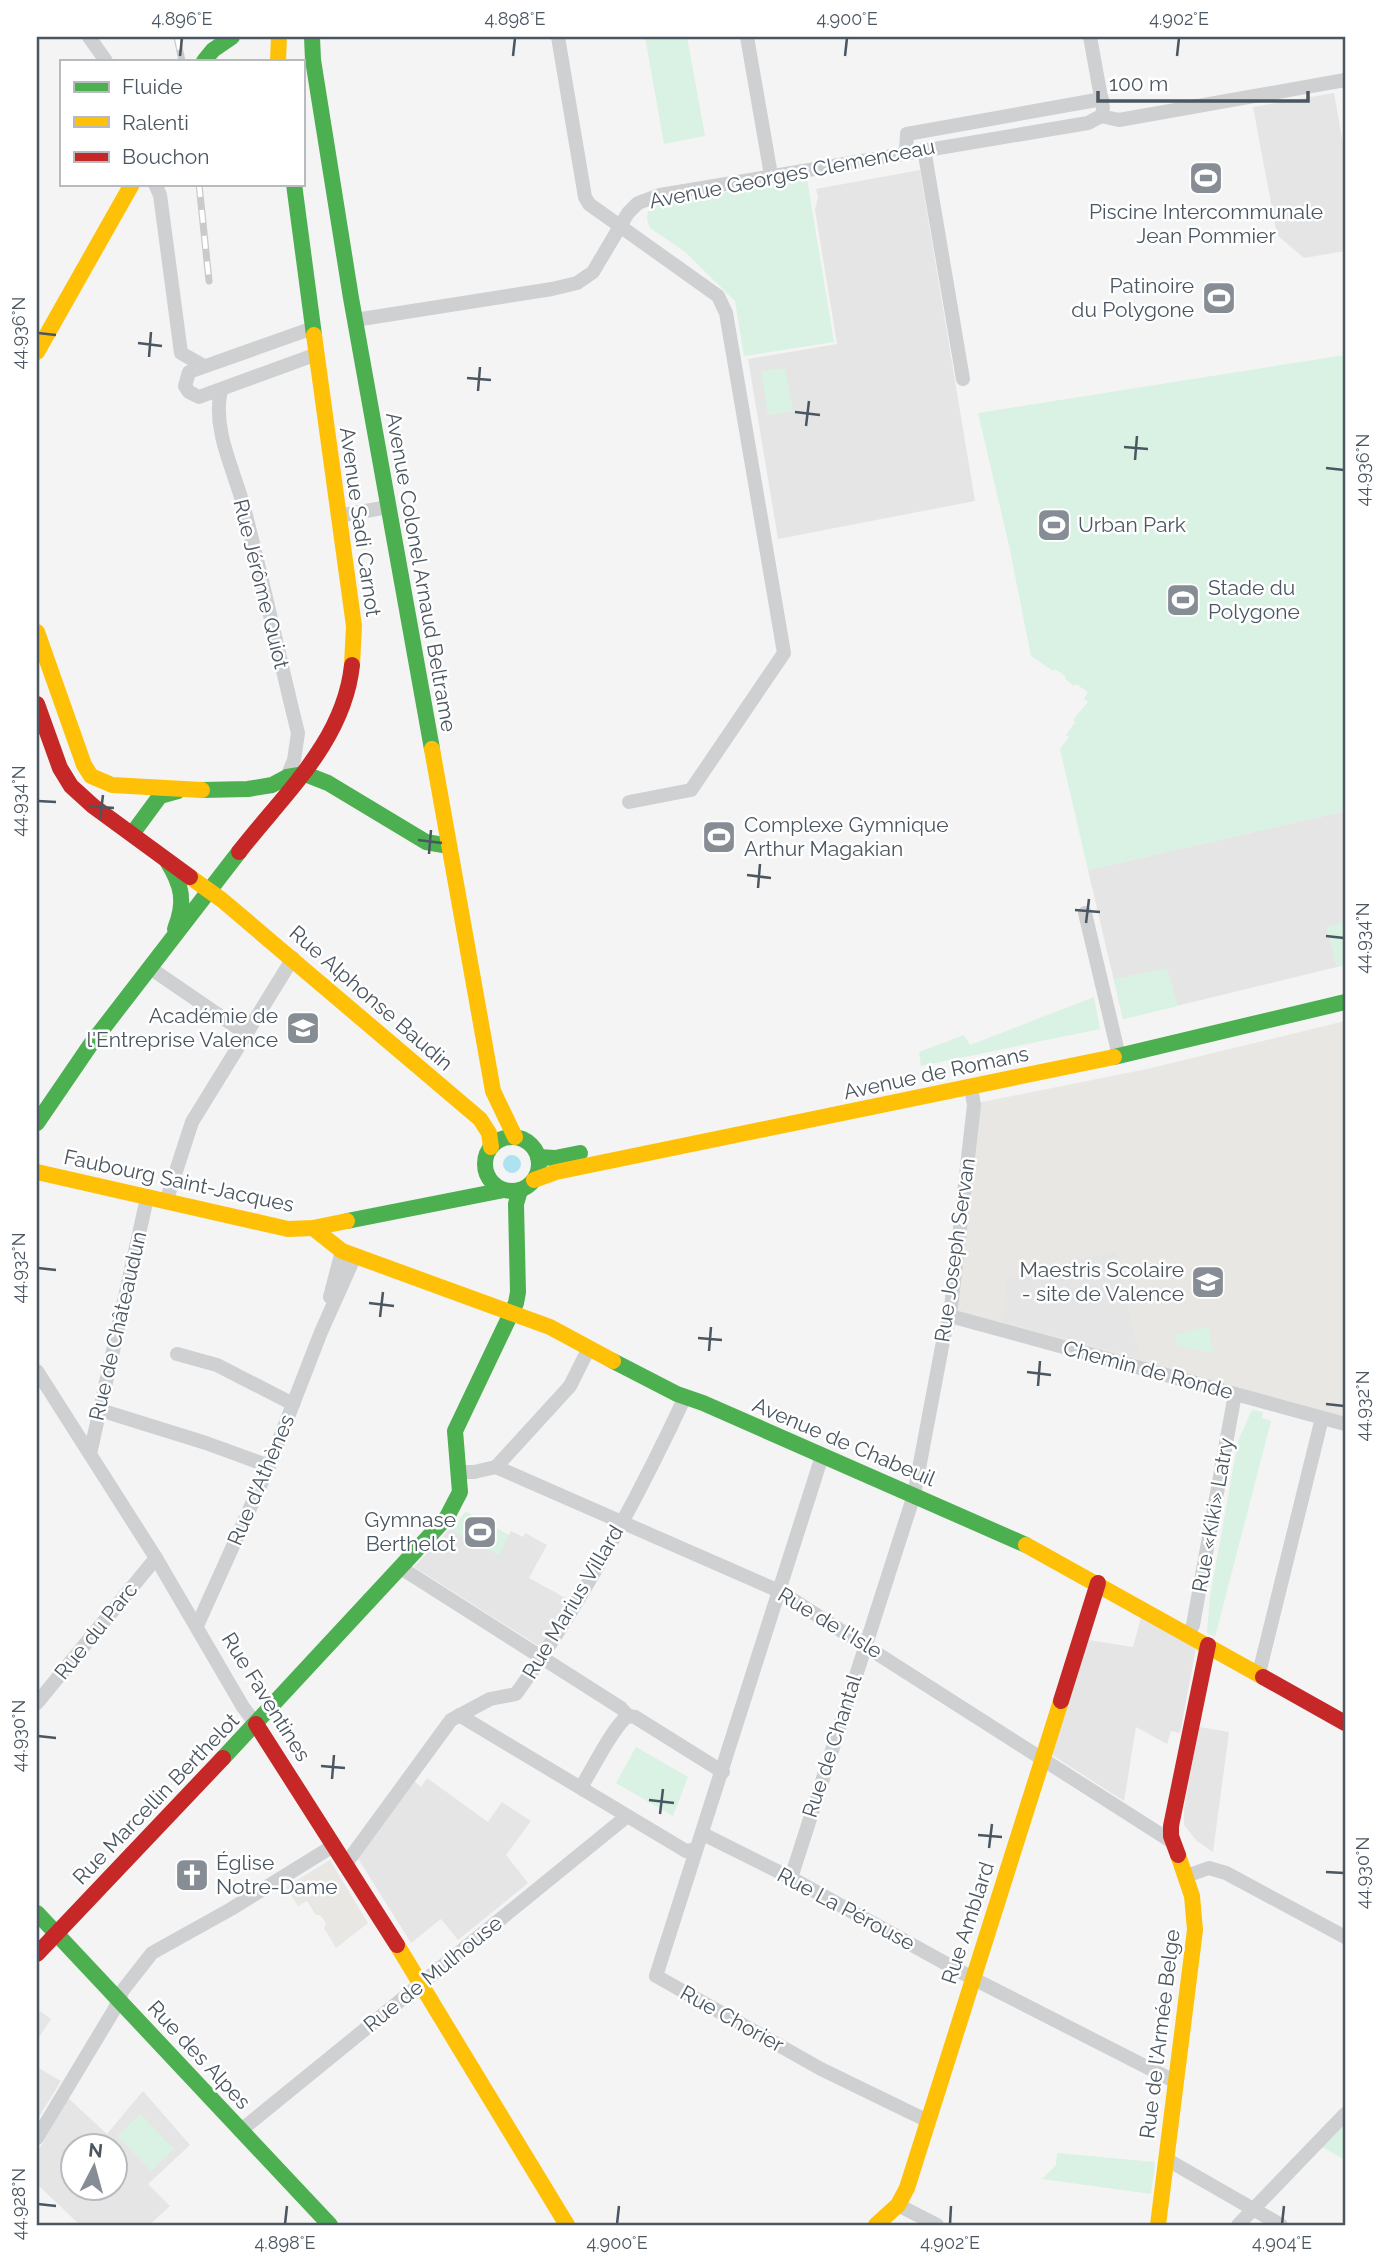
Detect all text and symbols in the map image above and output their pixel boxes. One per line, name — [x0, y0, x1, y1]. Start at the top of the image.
text: 4.896°E — [151, 8, 213, 29]
text: 4.898°E — [485, 8, 545, 29]
text: 4.900°E — [816, 8, 878, 29]
text: 4.902°E — [1149, 8, 1209, 29]
legend — [60, 60, 304, 186]
scale bar — [1098, 60, 1308, 104]
text: 100 m — [1109, 71, 1168, 96]
text: Fluide — [122, 74, 183, 99]
text: Ralenti — [122, 110, 189, 135]
street label: Avenue Georges Clemenceau — [647, 133, 937, 214]
text: Bouchon — [122, 144, 209, 169]
sports icon: Piscine Intercommunale Jean Pommier — [1187, 159, 1225, 197]
place label: Piscine Intercommunale Jean Pommier — [1089, 199, 1323, 248]
place label: Patinoire du Polygone — [1071, 273, 1194, 322]
sports icon: Patinoire du Polygone — [1200, 279, 1238, 317]
text: 44.936°N — [8, 297, 29, 369]
street label: Avenue Colonel Arnaud Beltrame — [381, 410, 462, 734]
street label: Avenue Sadi Carnot — [335, 426, 386, 618]
text: 44.936°N — [1352, 434, 1373, 506]
street label: Rue Jérôme Quiot — [228, 496, 295, 671]
sports icon: Urban Park — [1035, 506, 1073, 544]
place label: Urban Park — [1078, 512, 1186, 537]
place label: Stade du Polygone — [1208, 575, 1300, 624]
sports icon: Stade du Polygone — [1164, 581, 1202, 619]
text: 44.934°N — [8, 765, 29, 837]
place label: Complexe Gymnique Arthur Magakian — [744, 812, 949, 861]
sports icon: Complexe Gymnique Arthur Magakian — [700, 818, 738, 856]
text: 44.934°N — [1352, 902, 1373, 974]
street label: Rue Alphonse Baudin — [284, 920, 458, 1075]
place label: Académie de l'Entreprise Valence — [87, 1003, 278, 1052]
school or university icon: Académie de l'Entreprise Valence — [284, 1009, 322, 1047]
street label: Avenue de Romans — [841, 1041, 1031, 1104]
street label: Faubourg Saint-Jacques — [62, 1144, 296, 1217]
street label: Rue Joseph Servan — [929, 1156, 980, 1344]
street label: Rue de Châteaudun — [84, 1229, 151, 1423]
text: 44.932°N — [8, 1232, 29, 1304]
place label: Maestris Scolaire - site de Valence — [1020, 1257, 1184, 1306]
school or university icon: Maestris Scolaire - site de Valence — [1189, 1263, 1227, 1301]
street label: Chemin de Ronde — [1061, 1335, 1236, 1404]
text: 44.932°N — [1352, 1370, 1373, 1442]
street label: Avenue de Chabeuil — [749, 1392, 940, 1491]
street label: Rue d'Athènes — [222, 1411, 299, 1549]
street label: Rue «Kiki» Latry — [1187, 1436, 1238, 1594]
place label: Gymnase Berthelot — [364, 1507, 456, 1556]
sports icon: Gymnase Berthelot — [461, 1513, 499, 1551]
street label: Rue Marius Villard — [517, 1521, 628, 1683]
street label: Rue du Parc — [49, 1577, 142, 1684]
street label: Rue de l'Isle — [774, 1582, 887, 1663]
street label: Rue Faventines — [217, 1628, 316, 1766]
street label: Rue de Chantal — [797, 1671, 867, 1821]
text: 44.930°N — [8, 1700, 29, 1772]
street label: Rue Marcellin Berthelot — [67, 1708, 244, 1889]
text: 44.930°N — [1352, 1837, 1373, 1909]
place label: Église Notre-Dame — [216, 1850, 338, 1899]
church icon: Église Notre-Dame — [173, 1856, 211, 1894]
street label: Rue Amblard — [936, 1859, 999, 1987]
street label: Rue La Pérouse — [773, 1862, 919, 1955]
street label: Rue de Mulhouse — [358, 1910, 507, 2037]
street label: Rue de l'Armée Belge — [1134, 1928, 1185, 2140]
street label: Rue Chorier — [676, 1980, 789, 2058]
street label: Rue des Alpes — [143, 1995, 256, 2114]
north arrow — [60, 2132, 130, 2202]
text: N — [87, 2138, 104, 2162]
text: 44.928°N — [8, 2168, 29, 2240]
text: 4.898°E — [255, 2232, 315, 2253]
text: 4.900°E — [586, 2232, 648, 2253]
text: 4.902°E — [920, 2232, 980, 2253]
text: 4.904°E — [1252, 2232, 1312, 2253]

